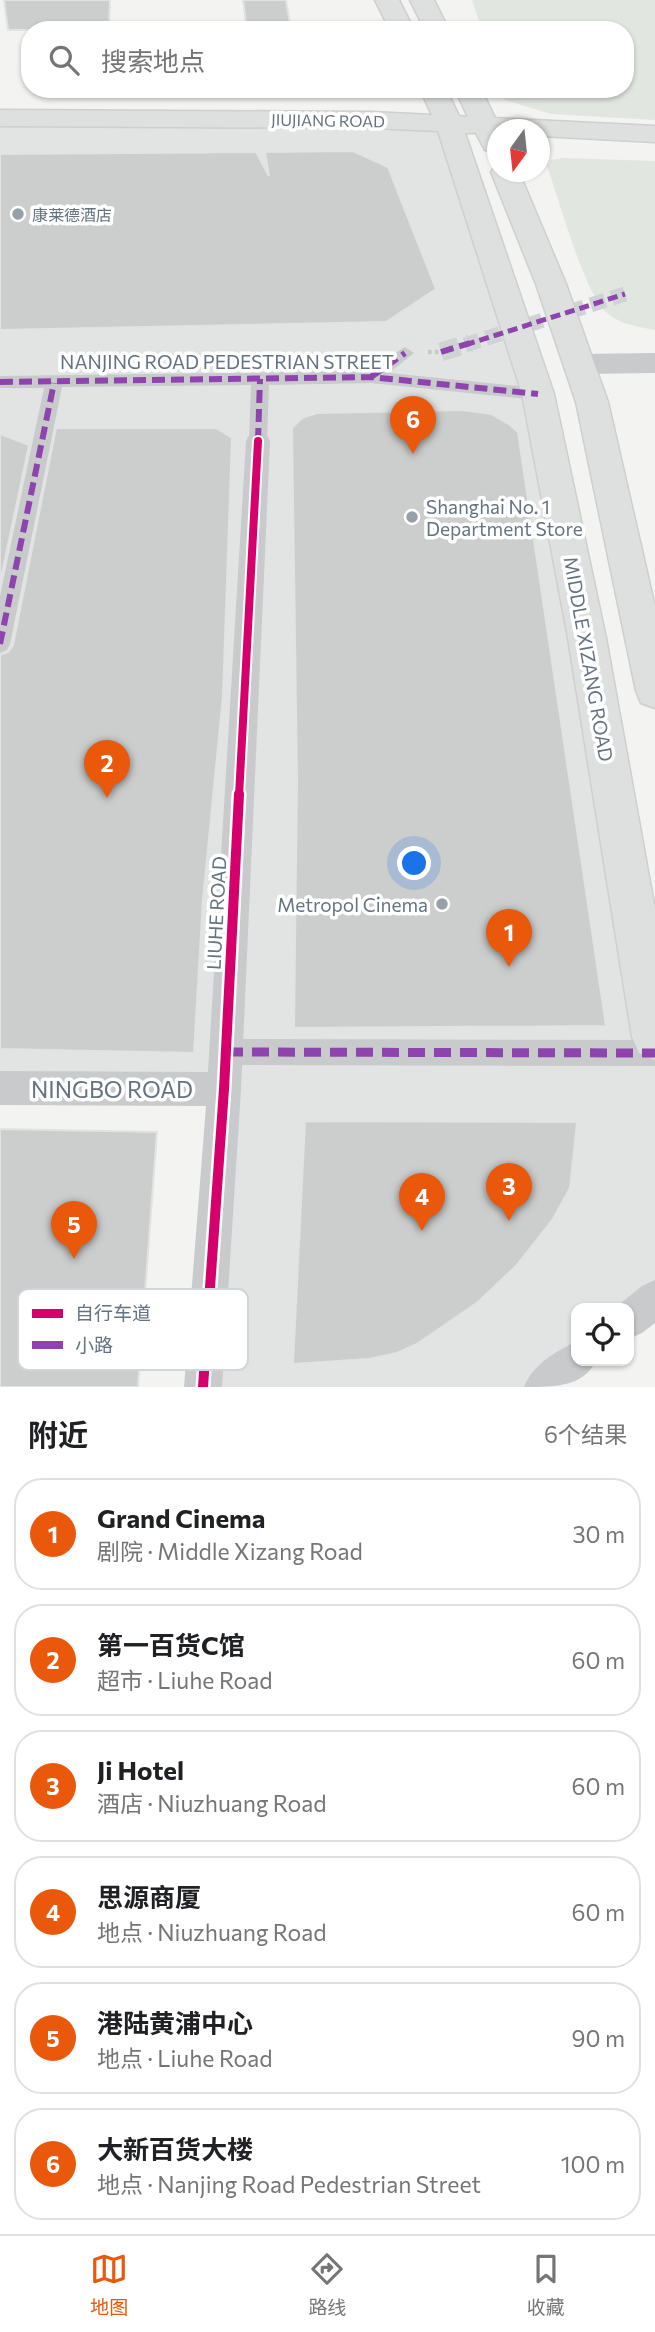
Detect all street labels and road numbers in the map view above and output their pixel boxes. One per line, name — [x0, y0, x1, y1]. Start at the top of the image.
street label: JIUJIANG ROAD — [271, 110, 385, 130]
street label: NANJING ROAD PEDESTRIAN STREET — [60, 350, 394, 373]
street label: MIDDLE XIZANG ROAD — [560, 555, 618, 763]
street label: LIUHE ROAD — [202, 856, 230, 970]
street label: NINGBO ROAD — [31, 1075, 193, 1103]

